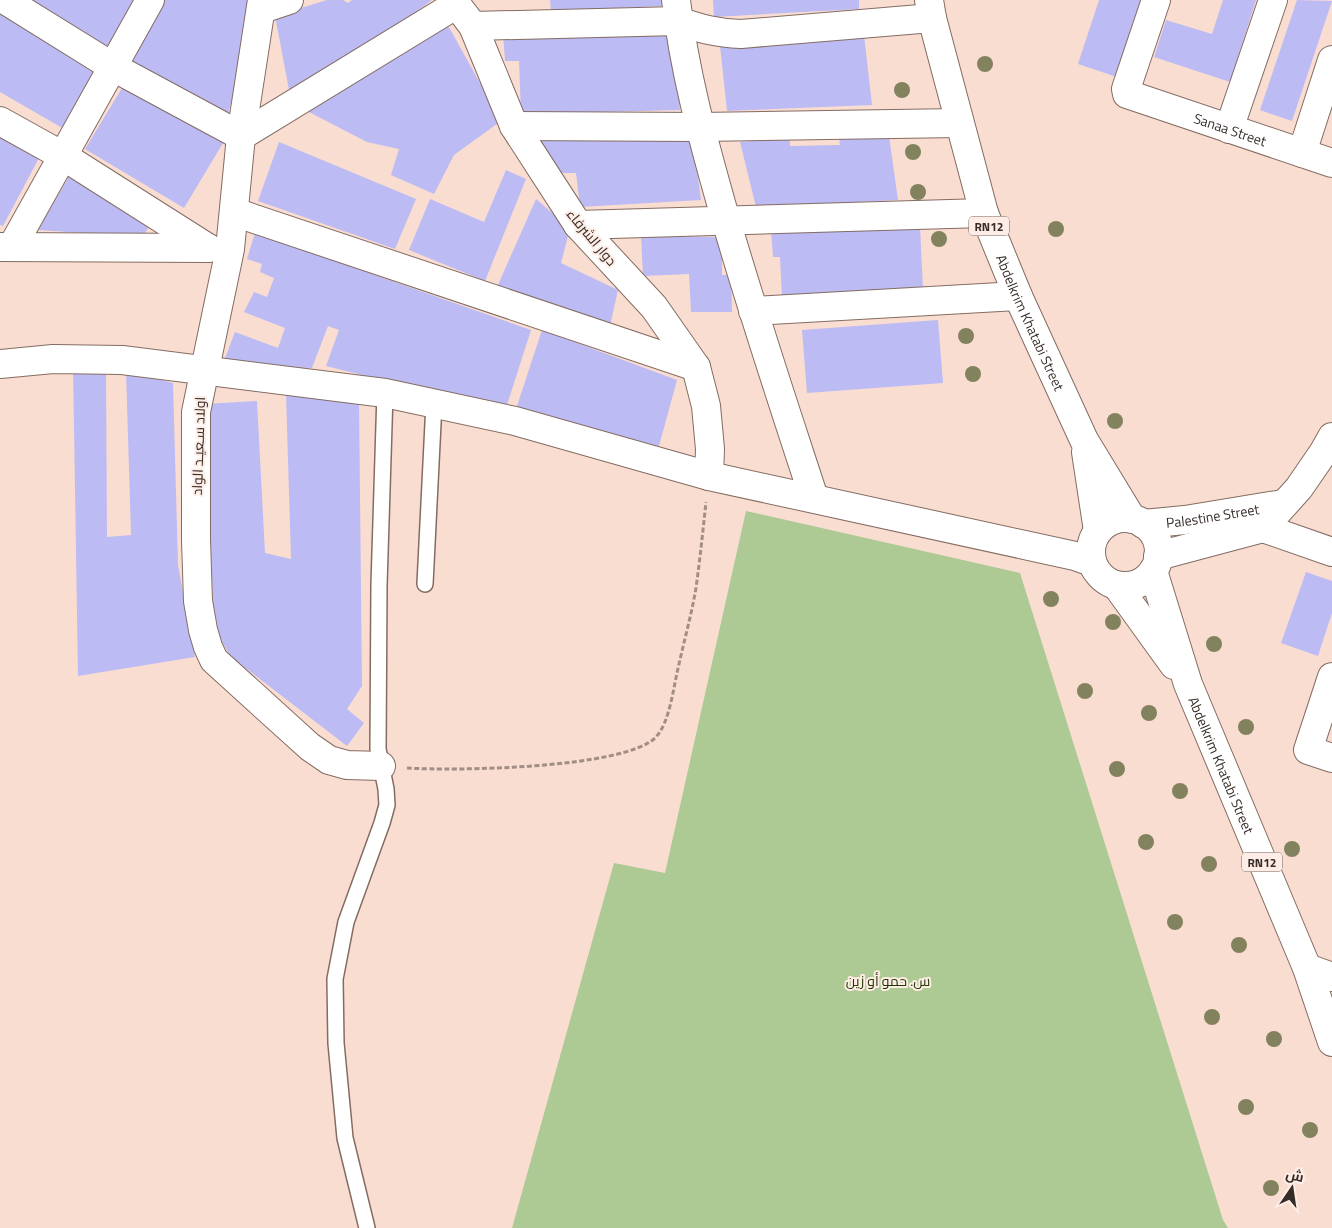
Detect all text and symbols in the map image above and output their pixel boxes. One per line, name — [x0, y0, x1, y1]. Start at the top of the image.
street label: Sanaa Street — [1191, 107, 1269, 151]
street label: دوار الشرفاء — [562, 204, 622, 270]
road number: RN12 — [969, 217, 1009, 236]
street label: Abdelkrim Khatabi Street — [991, 251, 1070, 394]
street label: اولاد سـعيـد الواد — [186, 396, 210, 496]
street label: Palestine Street — [1165, 498, 1261, 532]
street label: Abdelkrim Khatabi Street — [1184, 693, 1260, 837]
road number: RN12 — [1242, 852, 1282, 872]
park label: س. حمو أو زين — [846, 970, 930, 991]
north arrow — [1267, 1163, 1317, 1213]
text: ش — [1284, 1163, 1306, 1187]

